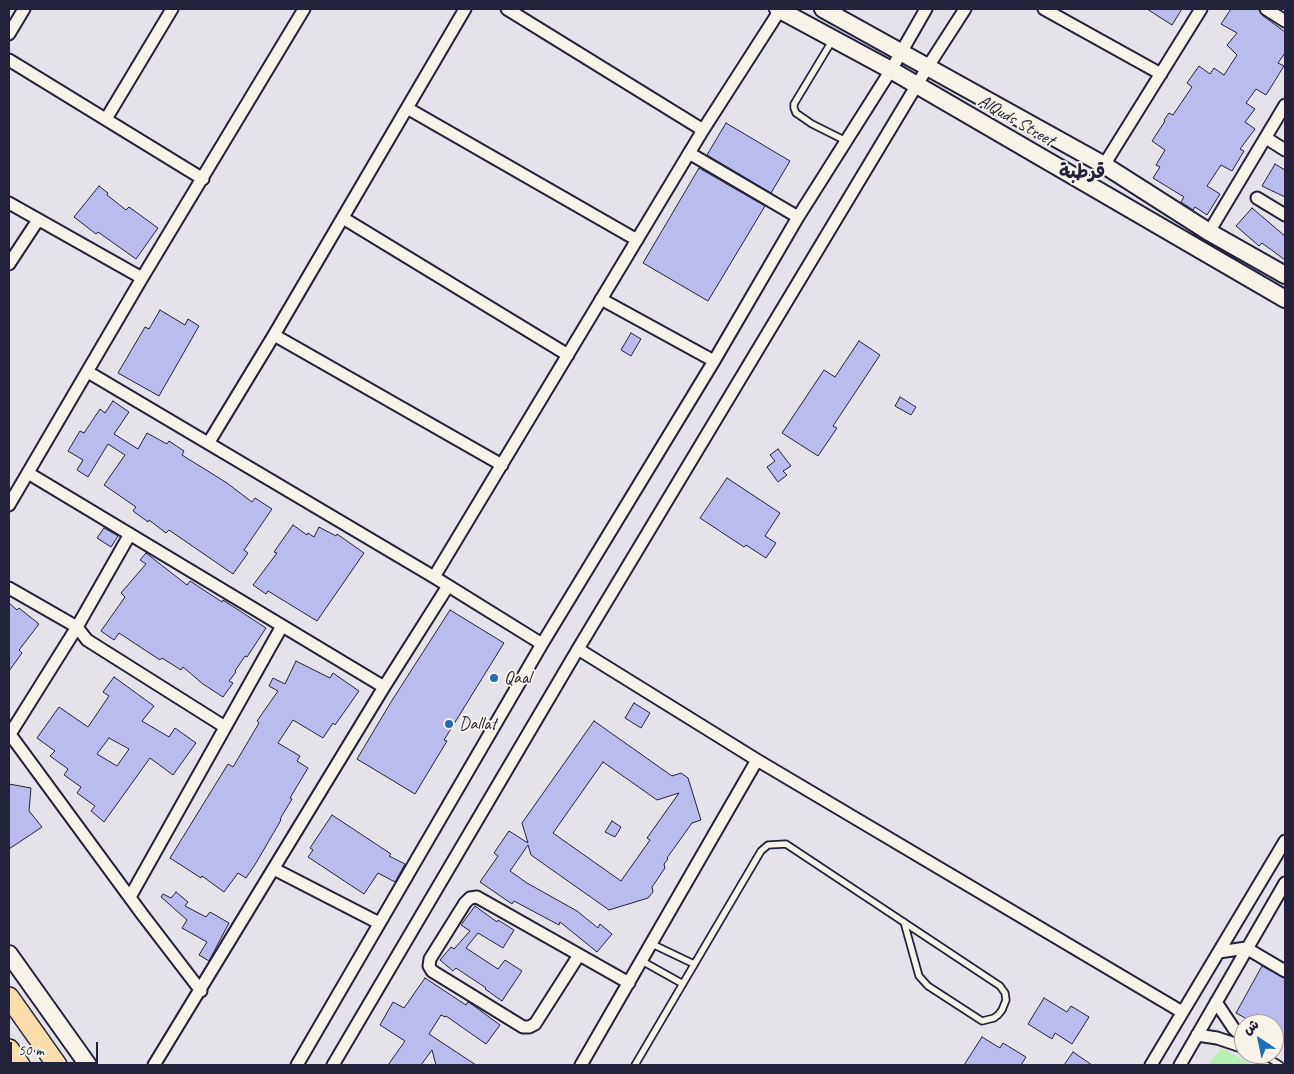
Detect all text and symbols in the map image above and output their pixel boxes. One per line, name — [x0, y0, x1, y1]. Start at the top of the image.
street label: AlQuds Street — [974, 91, 1058, 151]
district label: قرطبة — [1059, 162, 1105, 184]
place label: Qaal — [504, 667, 531, 689]
marker: Qaal — [488, 672, 500, 684]
place label: Dallat — [459, 713, 497, 735]
marker: Dallat — [443, 718, 455, 730]
north arrow — [1234, 1014, 1284, 1064]
text: ش — [1240, 1016, 1262, 1038]
scale bar — [12, 1032, 100, 1064]
text: 50 m — [18, 1041, 44, 1060]

